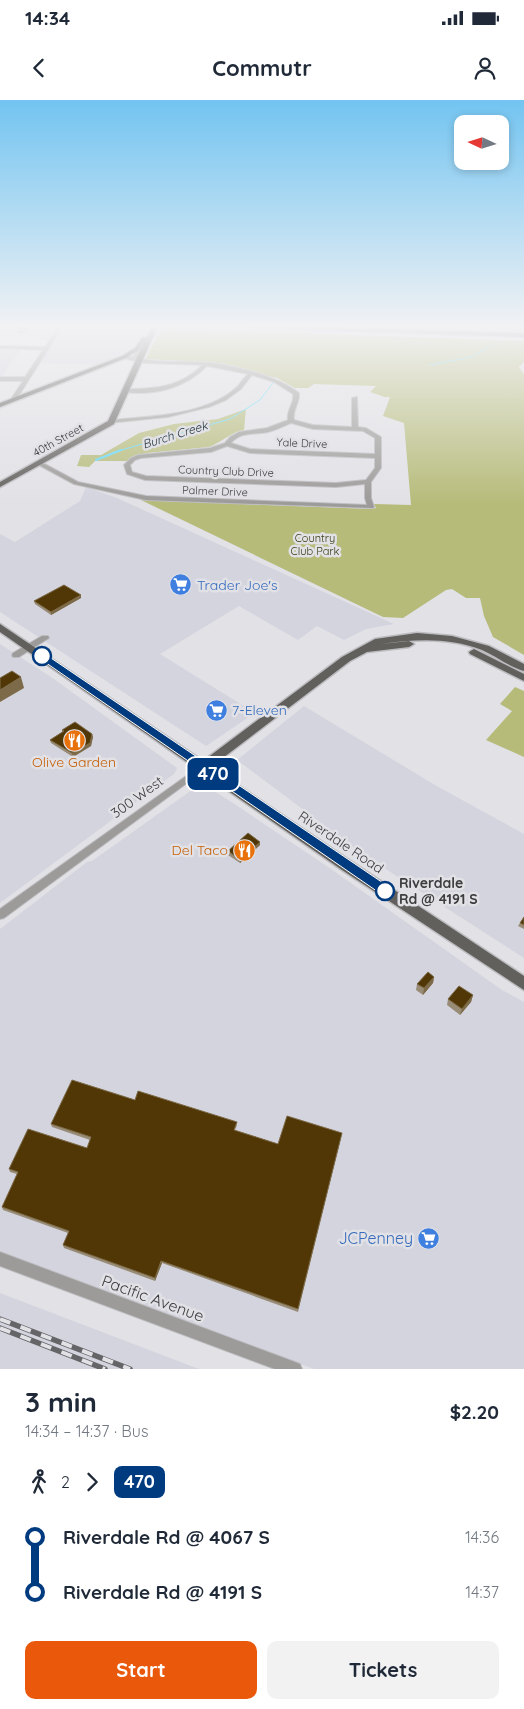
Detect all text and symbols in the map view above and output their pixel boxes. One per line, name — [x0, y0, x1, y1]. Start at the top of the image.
text: 14:34 — [25, 6, 70, 30]
icon: back — [25, 54, 53, 82]
text: Commutr — [212, 54, 312, 82]
icon: person — [471, 54, 499, 82]
north arrow — [454, 115, 509, 170]
map controls — [454, 115, 509, 170]
water label: Burch Creek — [140, 417, 211, 452]
street label: 40th Street — [30, 420, 86, 460]
street label: Yale Drive — [276, 435, 328, 451]
street label: Country Club Drive — [178, 462, 274, 480]
street label: Palmer Drive — [182, 483, 248, 499]
park label: Country Club Park — [291, 531, 340, 558]
supermarket icon: Trader Joe's — [169, 573, 193, 597]
place label: Trader Joe's — [197, 576, 278, 594]
unlabelled marker — [32, 646, 52, 666]
supermarket icon: 7-Eleven — [204, 698, 228, 722]
place label: 7-Eleven — [232, 701, 287, 719]
restaurant icon: Olive Garden — [62, 728, 86, 752]
place label: Olive Garden — [32, 753, 116, 771]
line badge: 470 — [184, 758, 242, 790]
text: 470 — [198, 762, 228, 785]
street label: 300 West — [107, 772, 167, 822]
street label: Riverdale Road — [295, 807, 387, 877]
restaurant icon: Del Taco — [232, 838, 256, 862]
place label: Del Taco — [172, 841, 228, 859]
place label: Riverdale Rd @ 4191 S — [399, 874, 478, 908]
marker: Riverdale Rd @ 4191 S — [375, 881, 395, 901]
supermarket icon: JCPenney — [417, 1226, 441, 1250]
place label: JCPenney — [338, 1228, 413, 1248]
street label: Pacific Avenue — [99, 1270, 207, 1326]
text: 3 min — [25, 1384, 97, 1419]
text: $2.20 — [450, 1400, 499, 1424]
text: 14:34 – 14:37 · Bus — [25, 1421, 148, 1441]
icon: walk — [25, 1468, 53, 1496]
icon: forward — [78, 1468, 106, 1496]
text: 470 — [124, 1470, 155, 1493]
text: 2 — [61, 1472, 70, 1492]
text: Riverdale Rd @ 4067 S — [63, 1525, 270, 1549]
text: 14:36 — [465, 1527, 499, 1547]
text: Riverdale Rd @ 4191 S — [63, 1580, 262, 1604]
text: 14:37 — [465, 1582, 499, 1602]
button: Start — [25, 1641, 257, 1699]
button: Tickets — [267, 1641, 499, 1699]

